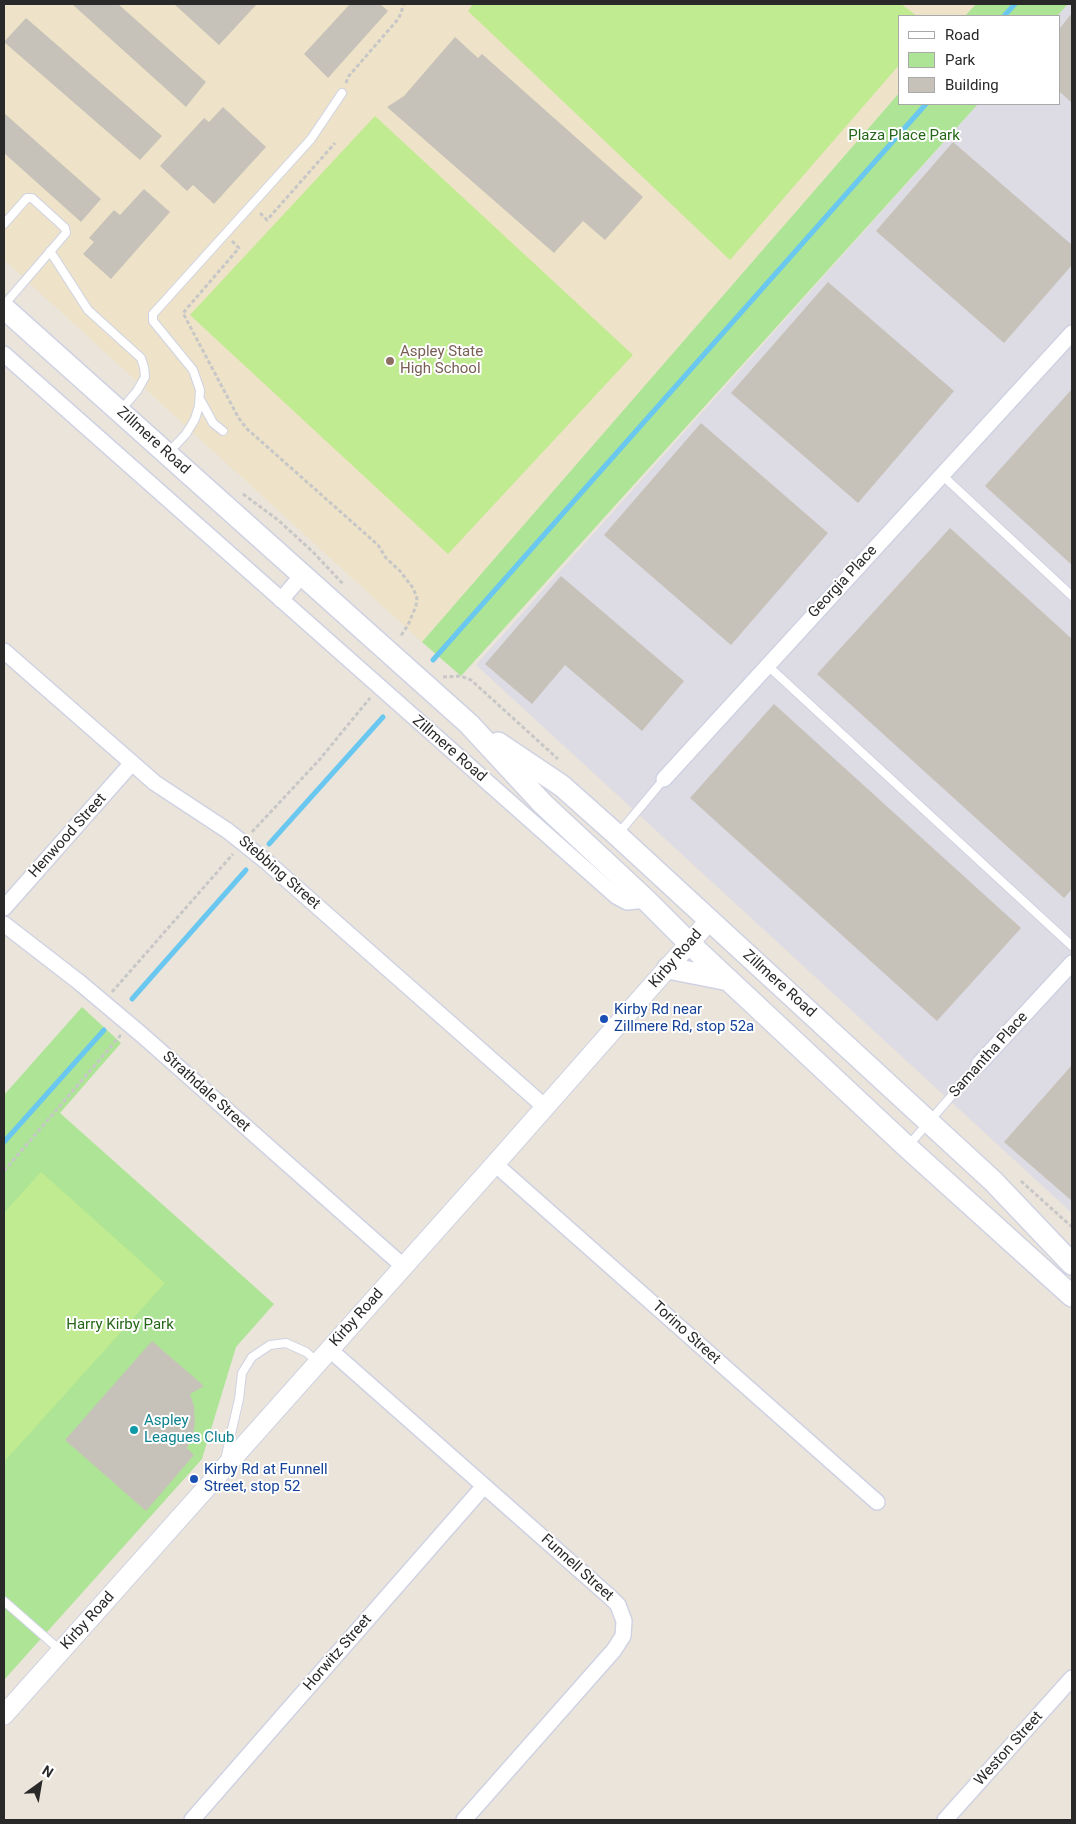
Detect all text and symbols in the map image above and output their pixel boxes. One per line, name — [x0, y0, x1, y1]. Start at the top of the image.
legend — [898, 15, 1061, 105]
text: Road — [945, 26, 979, 44]
text: Park — [945, 51, 975, 69]
text: Building — [945, 76, 999, 94]
park label: Plaza Place Park — [848, 127, 960, 145]
place label: Aspley State High School — [400, 343, 483, 378]
marker: Aspley State High School — [384, 355, 396, 367]
street label: Zillmere Road — [113, 404, 193, 478]
street label: Georgia Place — [805, 542, 881, 622]
street label: Zillmere Road — [408, 712, 490, 786]
street label: Henwood Street — [25, 790, 111, 882]
street label: Stebbing Street — [235, 833, 323, 913]
street label: Kirby Road — [646, 926, 706, 992]
street label: Zillmere Road — [739, 947, 819, 1021]
place label: Kirby Rd near Zillmere Rd, stop 52a — [614, 1001, 754, 1036]
street label: Samantha Place — [946, 1009, 1032, 1101]
marker: Kirby Rd near Zillmere Rd, stop 52a — [598, 1013, 610, 1025]
street label: Strathdale Street — [159, 1048, 253, 1136]
street label: Kirby Road — [326, 1285, 388, 1351]
street label: Torino Street — [648, 1298, 724, 1368]
park label: Harry Kirby Park — [66, 1316, 174, 1334]
place label: Aspley Leagues Club — [144, 1412, 234, 1447]
marker: Aspley Leagues Club — [128, 1424, 140, 1436]
place label: Kirby Rd at Funnell Street, stop 52 — [204, 1461, 328, 1496]
marker: Kirby Rd at Funnell Street, stop 52 — [188, 1473, 200, 1485]
street label: Funnell Street — [537, 1531, 617, 1605]
street label: Kirby Road — [57, 1588, 119, 1654]
street label: Horwitz Street — [300, 1611, 376, 1695]
street label: Weston Street — [971, 1708, 1047, 1790]
north arrow — [15, 1759, 65, 1809]
text: N — [40, 1762, 56, 1781]

